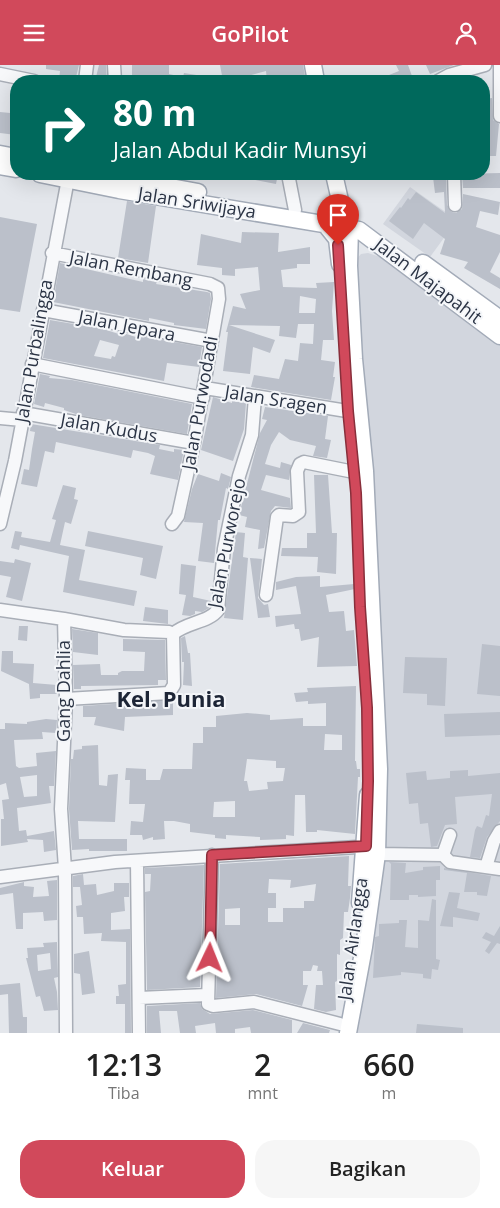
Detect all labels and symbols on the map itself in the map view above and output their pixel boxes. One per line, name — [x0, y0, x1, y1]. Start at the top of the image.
street label: Jalan Sriwijaya — [135, 181, 258, 223]
pin — [317, 194, 359, 245]
street label: Jalan Majapahit — [368, 231, 487, 329]
street label: Jalan Rembang — [66, 244, 195, 292]
street label: Jalan Purbalingga — [8, 277, 57, 426]
street label: Jalan Jepara — [75, 303, 178, 346]
street label: Jalan Purwodadi — [175, 334, 223, 474]
street label: Jalan Sragen — [221, 379, 329, 419]
street label: Jalan Kudus — [57, 406, 159, 447]
street label: Jalan Purworejo — [201, 476, 250, 612]
street label: Gang Dahlia — [51, 640, 75, 742]
district label: Kel. Punia — [116, 683, 226, 713]
street label: Jalan Airlangga — [331, 876, 372, 1004]
position arrow — [183, 931, 235, 983]

